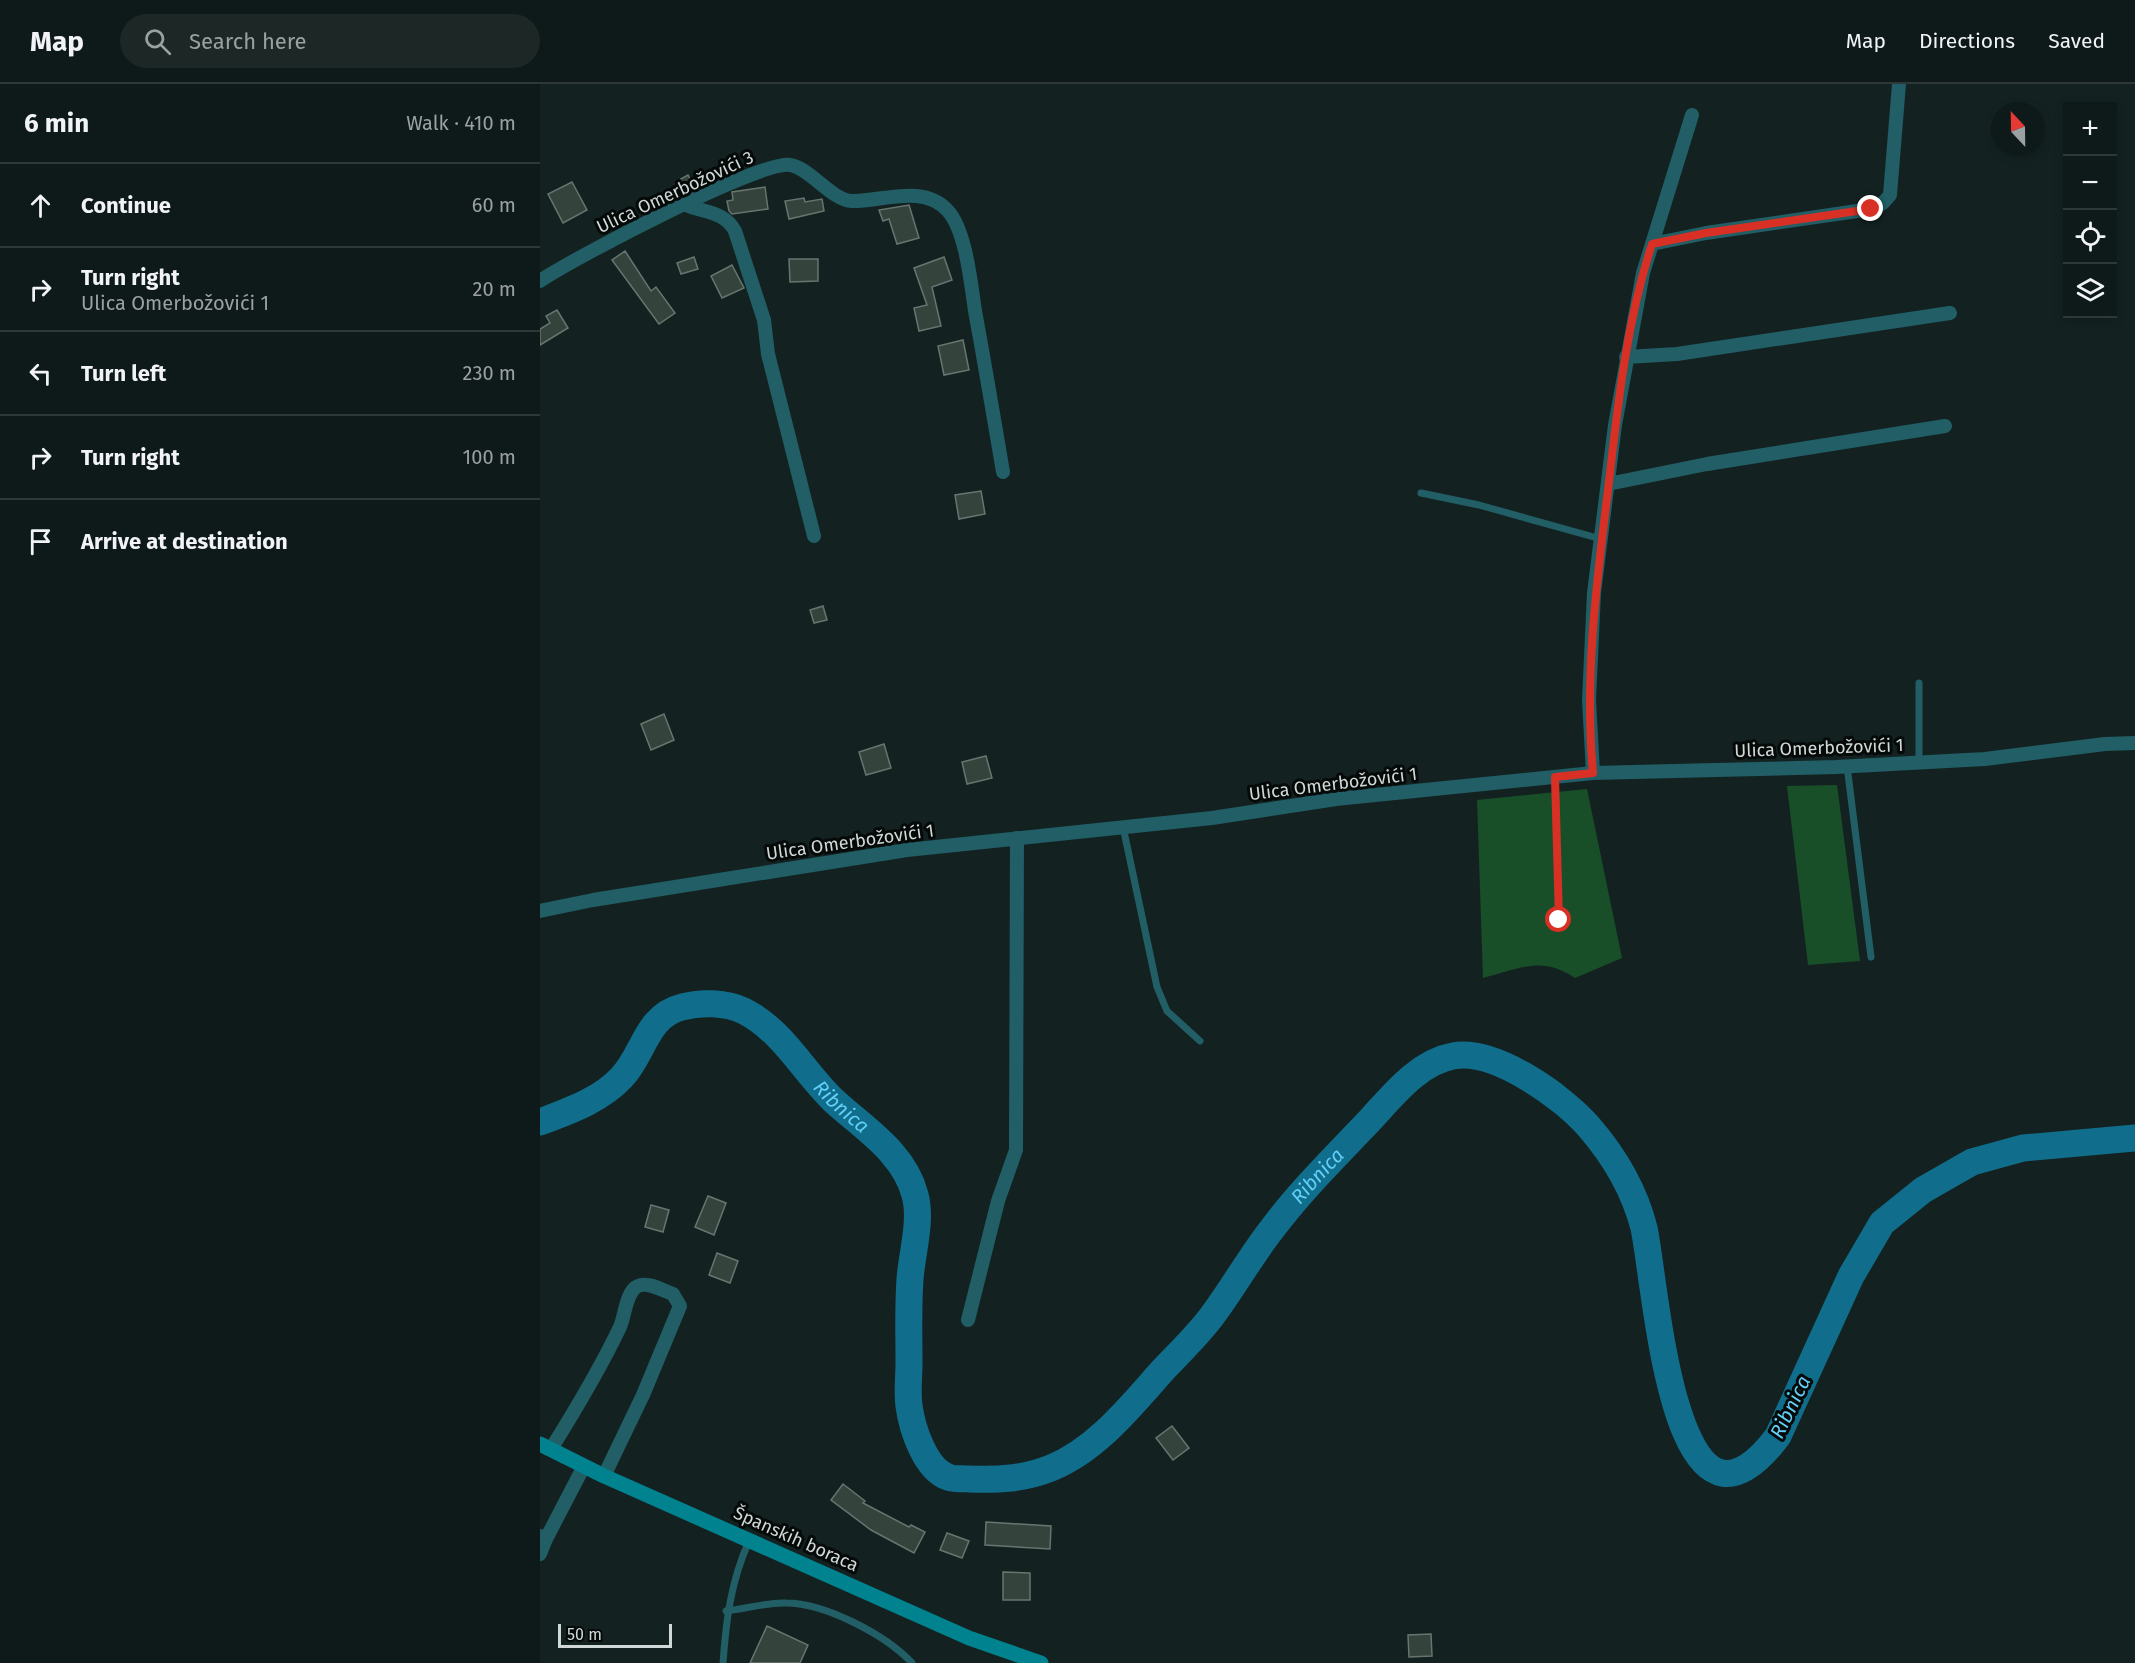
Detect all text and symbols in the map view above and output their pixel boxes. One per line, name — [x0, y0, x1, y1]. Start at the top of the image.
search box — [120, 14, 540, 68]
text: Map — [30, 25, 84, 58]
icon: search — [141, 25, 174, 58]
text: Search here — [189, 28, 307, 55]
text: Map — [1846, 28, 1886, 54]
text: Directions — [1919, 28, 2015, 54]
text: Saved — [2048, 28, 2105, 54]
north arrow — [1991, 102, 2045, 156]
map controls — [2063, 102, 2117, 318]
button: + — [2063, 102, 2117, 156]
text: 6 min — [24, 108, 89, 139]
text: Walk · 410 m — [406, 111, 516, 135]
street label: Ulica Omerbožovići 3 — [593, 146, 757, 238]
button: − — [2063, 156, 2117, 210]
icon: ahead — [24, 189, 57, 222]
text: Continue — [81, 192, 171, 219]
text: 60 m — [472, 193, 516, 217]
route end — [1857, 195, 1883, 221]
button: locate — [2063, 210, 2117, 264]
text: Turn right — [81, 264, 180, 291]
button: layers — [2063, 264, 2117, 318]
icon: right — [24, 273, 57, 306]
text: 20 m — [473, 277, 516, 301]
text: Ulica Omerbožovići 1 — [81, 291, 269, 315]
icon: left — [24, 357, 57, 390]
text: Turn left — [81, 360, 166, 387]
text: 230 m — [463, 361, 516, 385]
icon: right — [24, 441, 57, 474]
text: Turn right — [81, 444, 180, 471]
text: 100 m — [463, 445, 516, 469]
icon: arrive — [24, 525, 57, 558]
text: Arrive at destination — [81, 528, 288, 555]
street label: Ulica Omerbožovići 1 — [1734, 734, 1904, 762]
street label: Ulica Omerbožovići 1 — [1248, 763, 1418, 805]
street label: Ulica Omerbožovići 1 — [765, 819, 935, 865]
route start — [1545, 906, 1571, 932]
water label: Ribnica — [809, 1075, 874, 1138]
water label: Ribnica — [1286, 1143, 1349, 1208]
water label: Ribnica — [1765, 1372, 1815, 1442]
street label: Španskih boraca — [730, 1502, 862, 1576]
scale bar — [558, 1621, 672, 1648]
text: 50 m — [567, 1625, 602, 1644]

